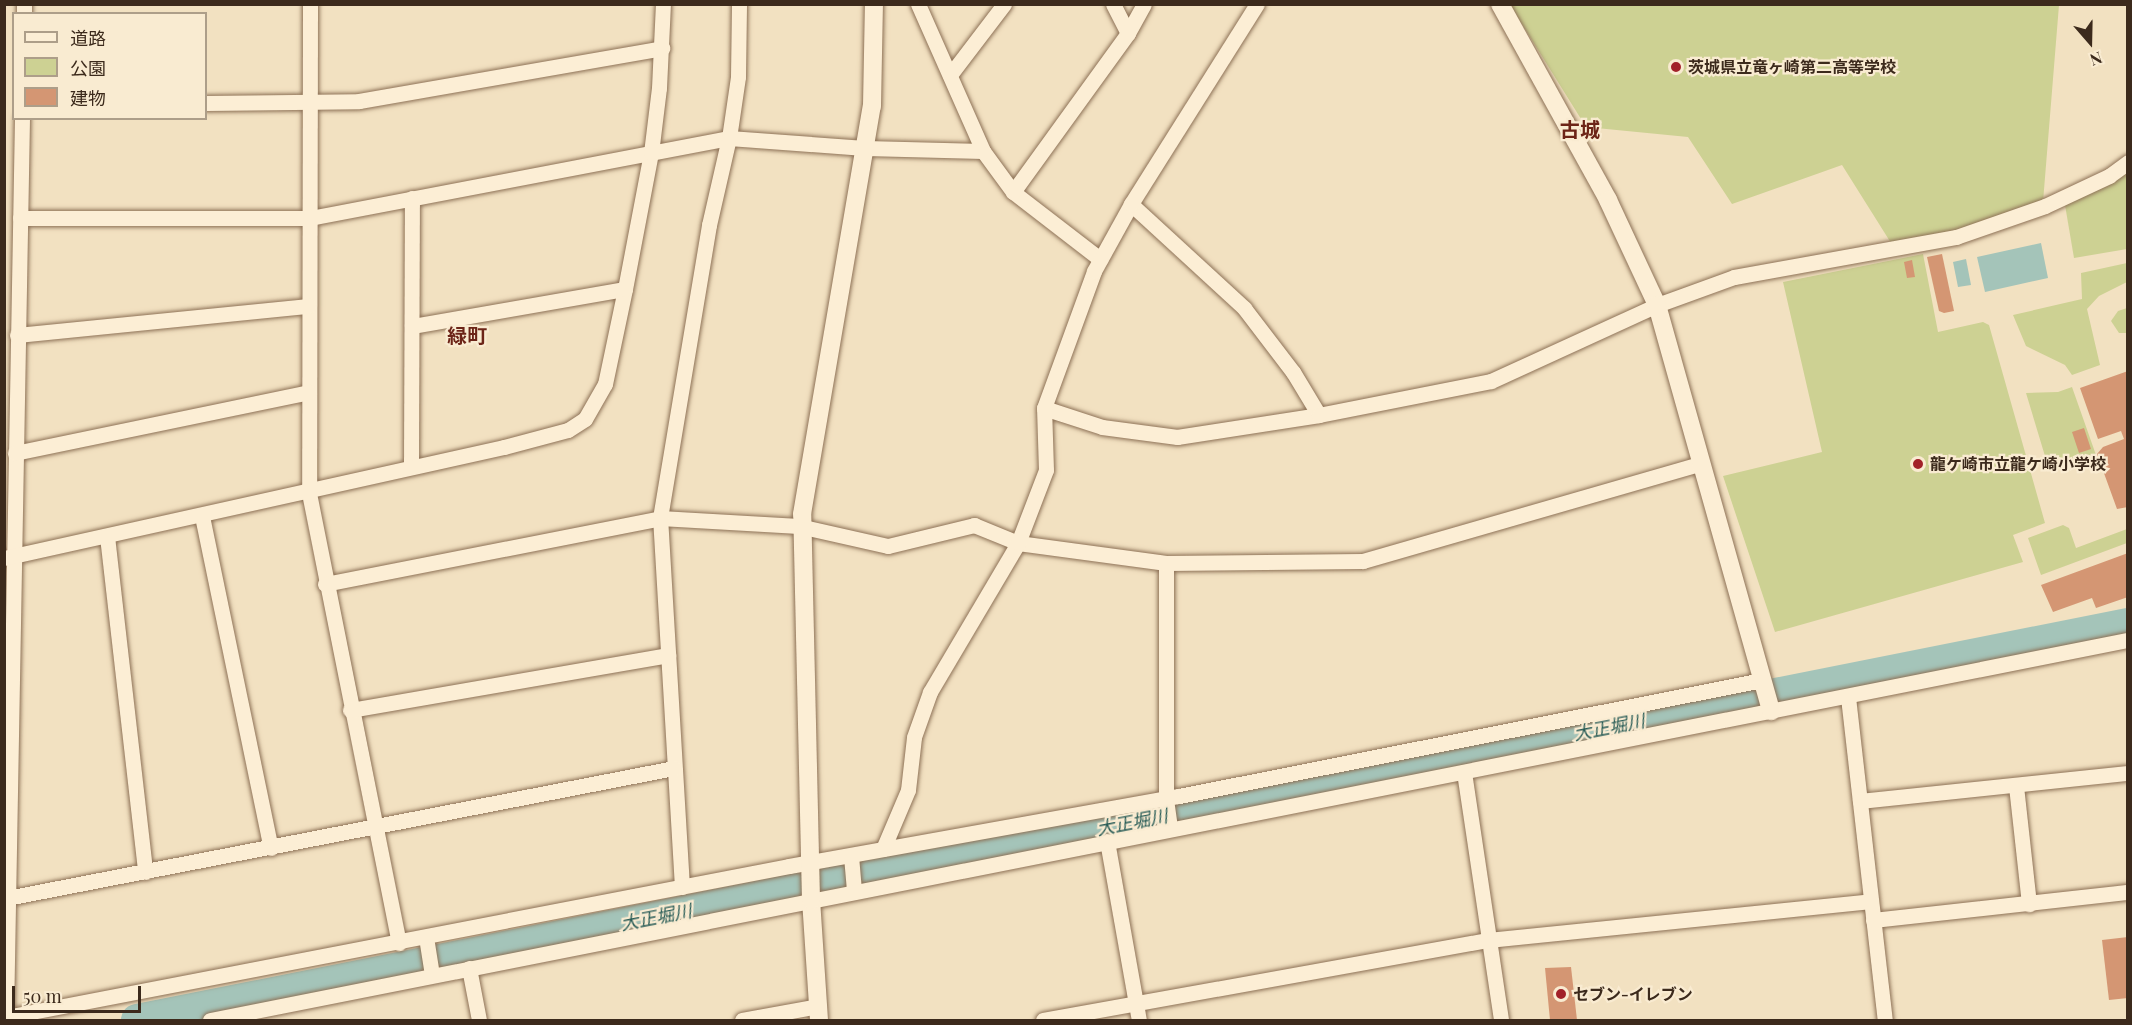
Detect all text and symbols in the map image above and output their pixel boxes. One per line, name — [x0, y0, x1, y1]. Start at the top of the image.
legend — [12, 12, 207, 120]
north arrow — [2060, 12, 2120, 72]
text: 道路 — [70, 26, 106, 50]
text: N — [2087, 48, 2105, 71]
text: 公園 — [70, 56, 106, 80]
place label: 茨城県立竜ヶ崎第二高等学校 — [1688, 57, 1896, 77]
marker: 茨城県立竜ヶ崎第二高等学校 — [1669, 60, 1683, 74]
text: 建物 — [70, 86, 106, 110]
district label: 古城 — [1560, 116, 1600, 140]
district label: 緑町 — [447, 322, 487, 346]
place label: 龍ケ崎市立龍ケ崎小学校 — [1930, 454, 2106, 474]
marker: 龍ケ崎市立龍ケ崎小学校 — [1911, 457, 1925, 471]
water label: 大正堀川 — [1572, 710, 1646, 744]
water label: 大正堀川 — [1095, 805, 1169, 839]
water label: 大正堀川 — [619, 900, 693, 934]
scale bar — [15, 974, 144, 1012]
text: 50 m — [23, 984, 62, 1008]
place label: セブン-イレブン — [1573, 984, 1693, 1004]
marker: セブン-イレブン — [1554, 987, 1568, 1001]

